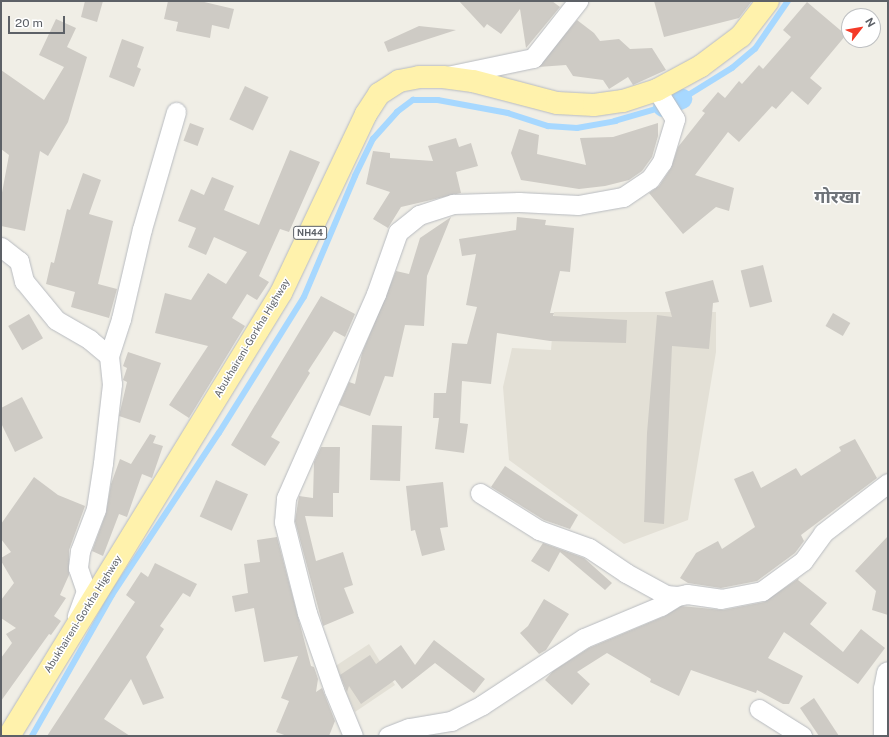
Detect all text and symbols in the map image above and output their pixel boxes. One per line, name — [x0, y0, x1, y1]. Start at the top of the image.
scale bar — [10, 8, 67, 34]
north arrow — [841, 8, 881, 48]
text: 20 m — [15, 16, 43, 30]
text: N — [863, 16, 878, 29]
district label: गोरखा — [814, 186, 860, 208]
road number: NH44 — [293, 226, 327, 240]
street label: Abukhaireni-Gorkha Highway — [212, 276, 292, 400]
street label: Abukhaireni-Gorkha Highway — [42, 553, 124, 675]

